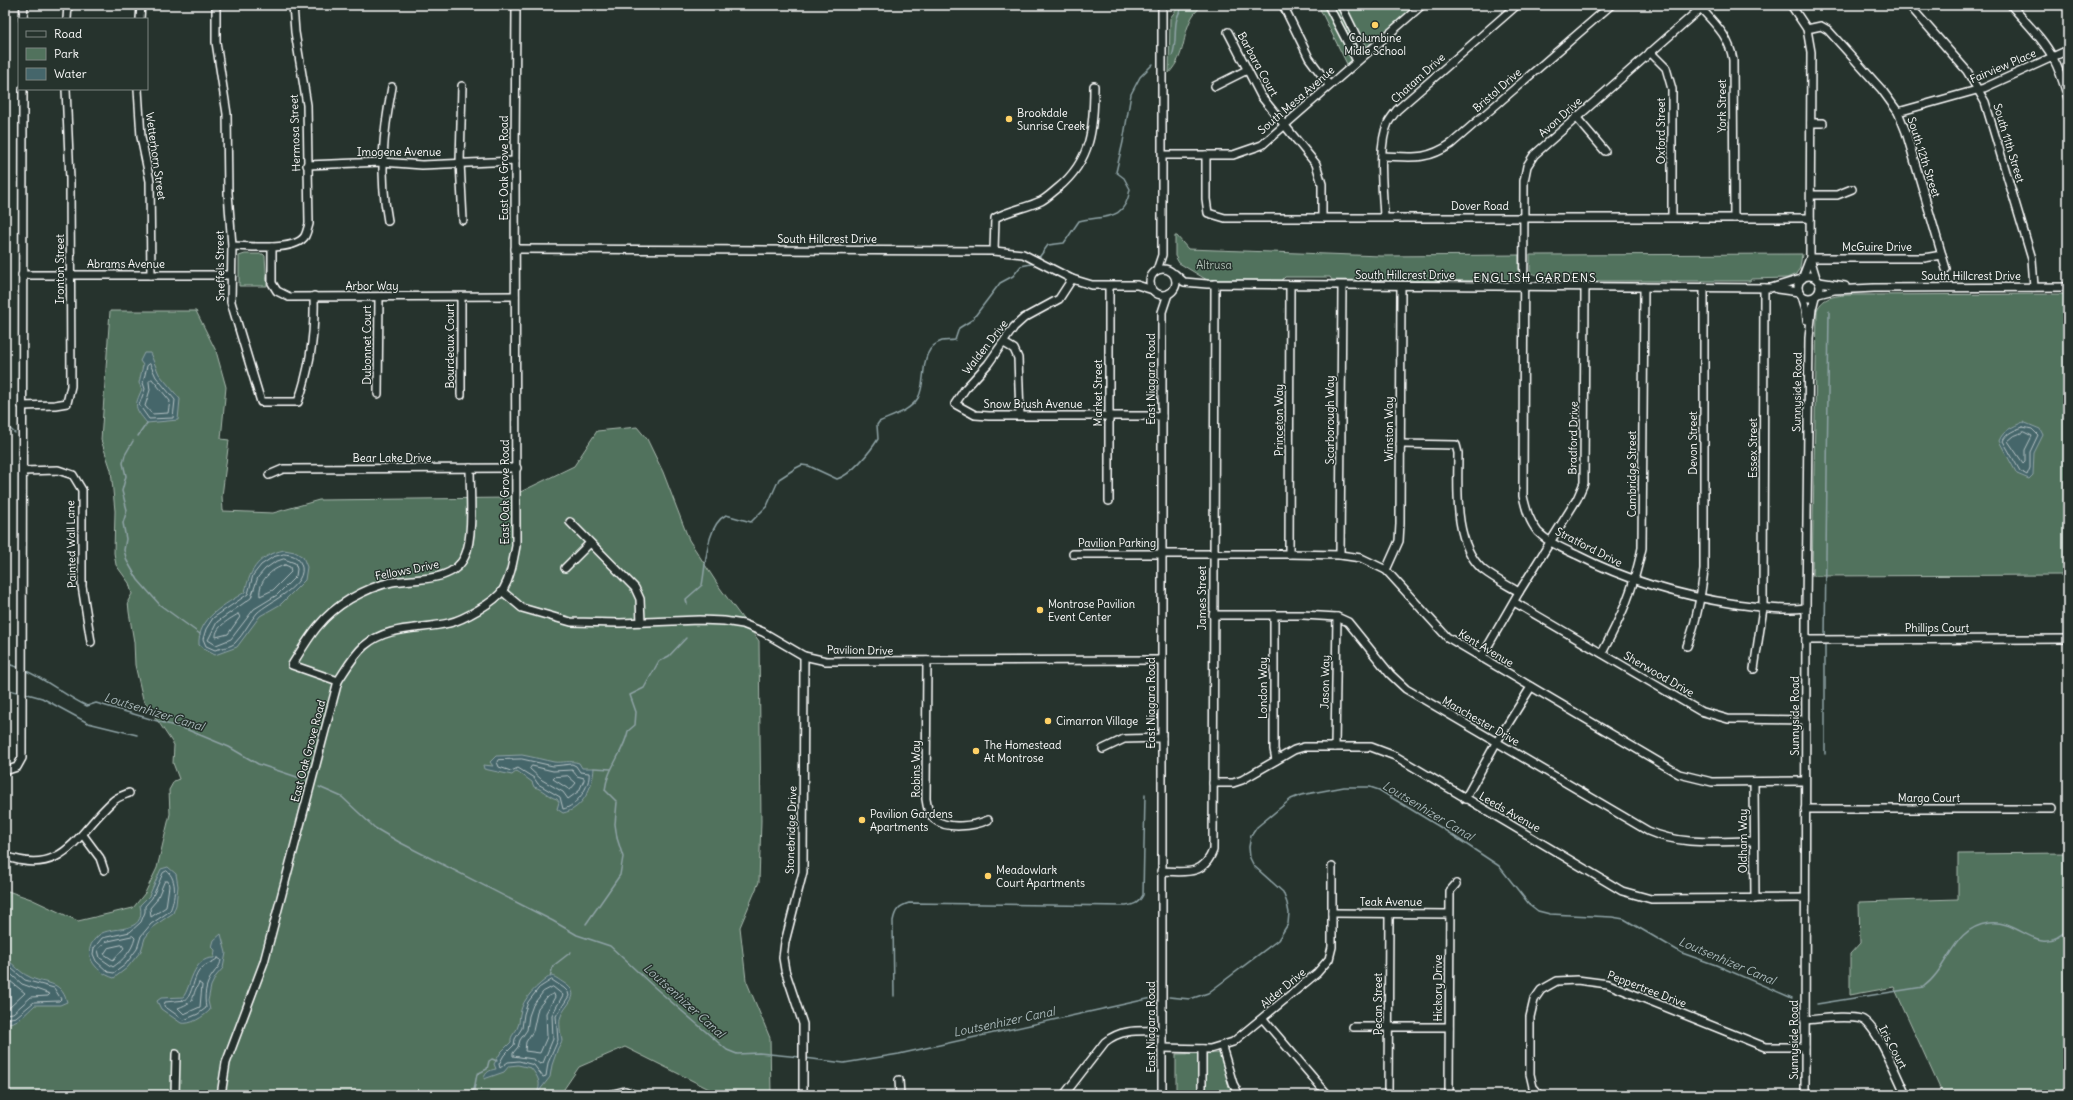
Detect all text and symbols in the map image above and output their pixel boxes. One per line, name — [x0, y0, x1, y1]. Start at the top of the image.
legend — [18, 18, 148, 90]
marker: Columbine Midle School — [1370, 20, 1380, 30]
text: Road — [54, 26, 82, 41]
street label: Barbara Court — [1235, 29, 1282, 99]
place label: Columbine Midle School — [1344, 31, 1406, 58]
text: Park — [54, 46, 79, 61]
street label: Fairview Place — [1968, 46, 2038, 86]
street label: Chatam Drive — [1388, 50, 1448, 106]
street label: South Mesa Avenue — [1255, 63, 1337, 137]
street label: Bristol Drive — [1470, 65, 1524, 115]
text: Water — [54, 66, 87, 81]
street label: York Street — [1715, 79, 1729, 133]
street label: Hermosa Street — [287, 94, 303, 172]
street label: Avon Drive — [1535, 94, 1585, 140]
street label: Oxford Street — [1654, 98, 1668, 164]
street label: South 11th Street — [1990, 102, 2028, 185]
place label: Brookdale Sunrise Creek — [1017, 106, 1086, 133]
street label: Wetterhorn Street — [143, 111, 169, 201]
marker: Brookdale Sunrise Creek — [1004, 114, 1014, 124]
street label: East Oak Grove Road — [497, 115, 511, 221]
street label: South 12th Street — [1904, 115, 1944, 199]
street label: Imogene Avenue — [357, 145, 441, 159]
street label: Dover Road — [1451, 199, 1510, 213]
street label: Sneffels Street — [212, 230, 228, 301]
street label: South Hillcrest Drive — [777, 232, 877, 246]
street label: Ironton Street — [53, 234, 67, 304]
street label: McGuire Drive — [1842, 240, 1912, 254]
street label: Abrams Avenue — [87, 257, 165, 271]
park label: Altrusa — [1196, 258, 1232, 272]
street label: South Hillcrest Drive — [1355, 268, 1455, 282]
street label: South Hillcrest Drive — [1921, 269, 2021, 283]
district label: ENGLISH GARDENS — [1473, 270, 1597, 285]
street label: Arbor Way — [345, 279, 399, 293]
street label: Bourdeaux Court — [443, 303, 457, 389]
street label: Dubonnet Court — [360, 305, 374, 385]
street label: Walden Drive — [959, 317, 1011, 377]
street label: East Niagara Road — [1144, 333, 1158, 425]
street label: Sunnyside Road — [1789, 352, 1805, 432]
street label: Market Street — [1091, 359, 1105, 426]
street label: Scarborough Way — [1323, 376, 1337, 464]
street label: Princeton Way — [1272, 384, 1286, 456]
street label: Snow Brush Avenue — [984, 397, 1083, 411]
street label: Winston Way — [1382, 397, 1396, 461]
street label: Bradford Drive — [1565, 401, 1581, 475]
street label: Devon Street — [1686, 411, 1700, 475]
street label: Essex Street — [1746, 418, 1760, 478]
street label: Cambridge Street — [1625, 430, 1639, 517]
street label: East Oak Grove Road — [498, 439, 512, 545]
street label: Bear Lake Drive — [353, 451, 431, 465]
street label: Painted Wall Lane — [63, 500, 79, 588]
street label: Stratford Drive — [1553, 524, 1625, 570]
street label: Pavilion Parking — [1078, 536, 1156, 550]
street label: Fellows Drive — [374, 557, 440, 583]
street label: James Street — [1195, 566, 1209, 630]
place label: Montrose Pavilion Event Center — [1048, 597, 1135, 624]
marker: Montrose Pavilion Event Center — [1035, 605, 1045, 615]
street label: Phillips Court — [1905, 621, 1970, 635]
street label: Kent Avenue — [1456, 626, 1516, 670]
street label: Pavilion Drive — [827, 642, 893, 658]
street label: Sherwood Drive — [1621, 648, 1697, 700]
street label: Jason Way — [1318, 655, 1332, 709]
street label: East Niagara Road — [1144, 657, 1158, 749]
street label: London Way — [1256, 657, 1270, 719]
street label: Sunnyside Road — [1788, 676, 1802, 756]
water label: Loutsenhizer Canal — [102, 689, 208, 735]
street label: Manchester Drive — [1440, 693, 1522, 749]
street label: East Oak Grove Road — [288, 698, 329, 804]
place label: Cimarron Village — [1056, 714, 1138, 728]
marker: Cimarron Village — [1043, 716, 1053, 726]
place label: The Homestead At Montrose — [984, 738, 1062, 765]
street label: Robins Way — [909, 740, 923, 798]
marker: The Homestead At Montrose — [971, 746, 981, 756]
water label: Loutsenhizer Canal — [1380, 777, 1478, 845]
street label: Stonebridge Drive — [782, 786, 800, 874]
street label: Leeds Avenue — [1477, 789, 1543, 835]
street label: Margo Court — [1898, 791, 1960, 805]
place label: Pavilion Gardens Apartments — [870, 807, 953, 834]
street label: Oldham Way — [1736, 809, 1750, 873]
marker: Pavilion Gardens Apartments — [857, 815, 867, 825]
place label: Meadowlark Court Apartments — [996, 863, 1085, 890]
marker: Meadowlark Court Apartments — [983, 871, 993, 881]
street label: Teak Avenue — [1360, 895, 1422, 909]
water label: Loutsenhizer Canal — [1677, 933, 1780, 989]
street label: Hickory Drive — [1431, 954, 1445, 1022]
water label: Loutsenhizer Canal — [641, 960, 730, 1042]
street label: Alder Drive — [1257, 965, 1309, 1011]
street label: Peppertree Drive — [1606, 968, 1689, 1011]
street label: Pecan Street — [1371, 973, 1385, 1035]
street label: East Niagara Road — [1144, 981, 1158, 1073]
street label: Sunnyside Road — [1787, 1000, 1801, 1080]
water label: Loutsenhizer Canal — [952, 1003, 1058, 1040]
street label: Iris Court — [1876, 1023, 1910, 1071]

